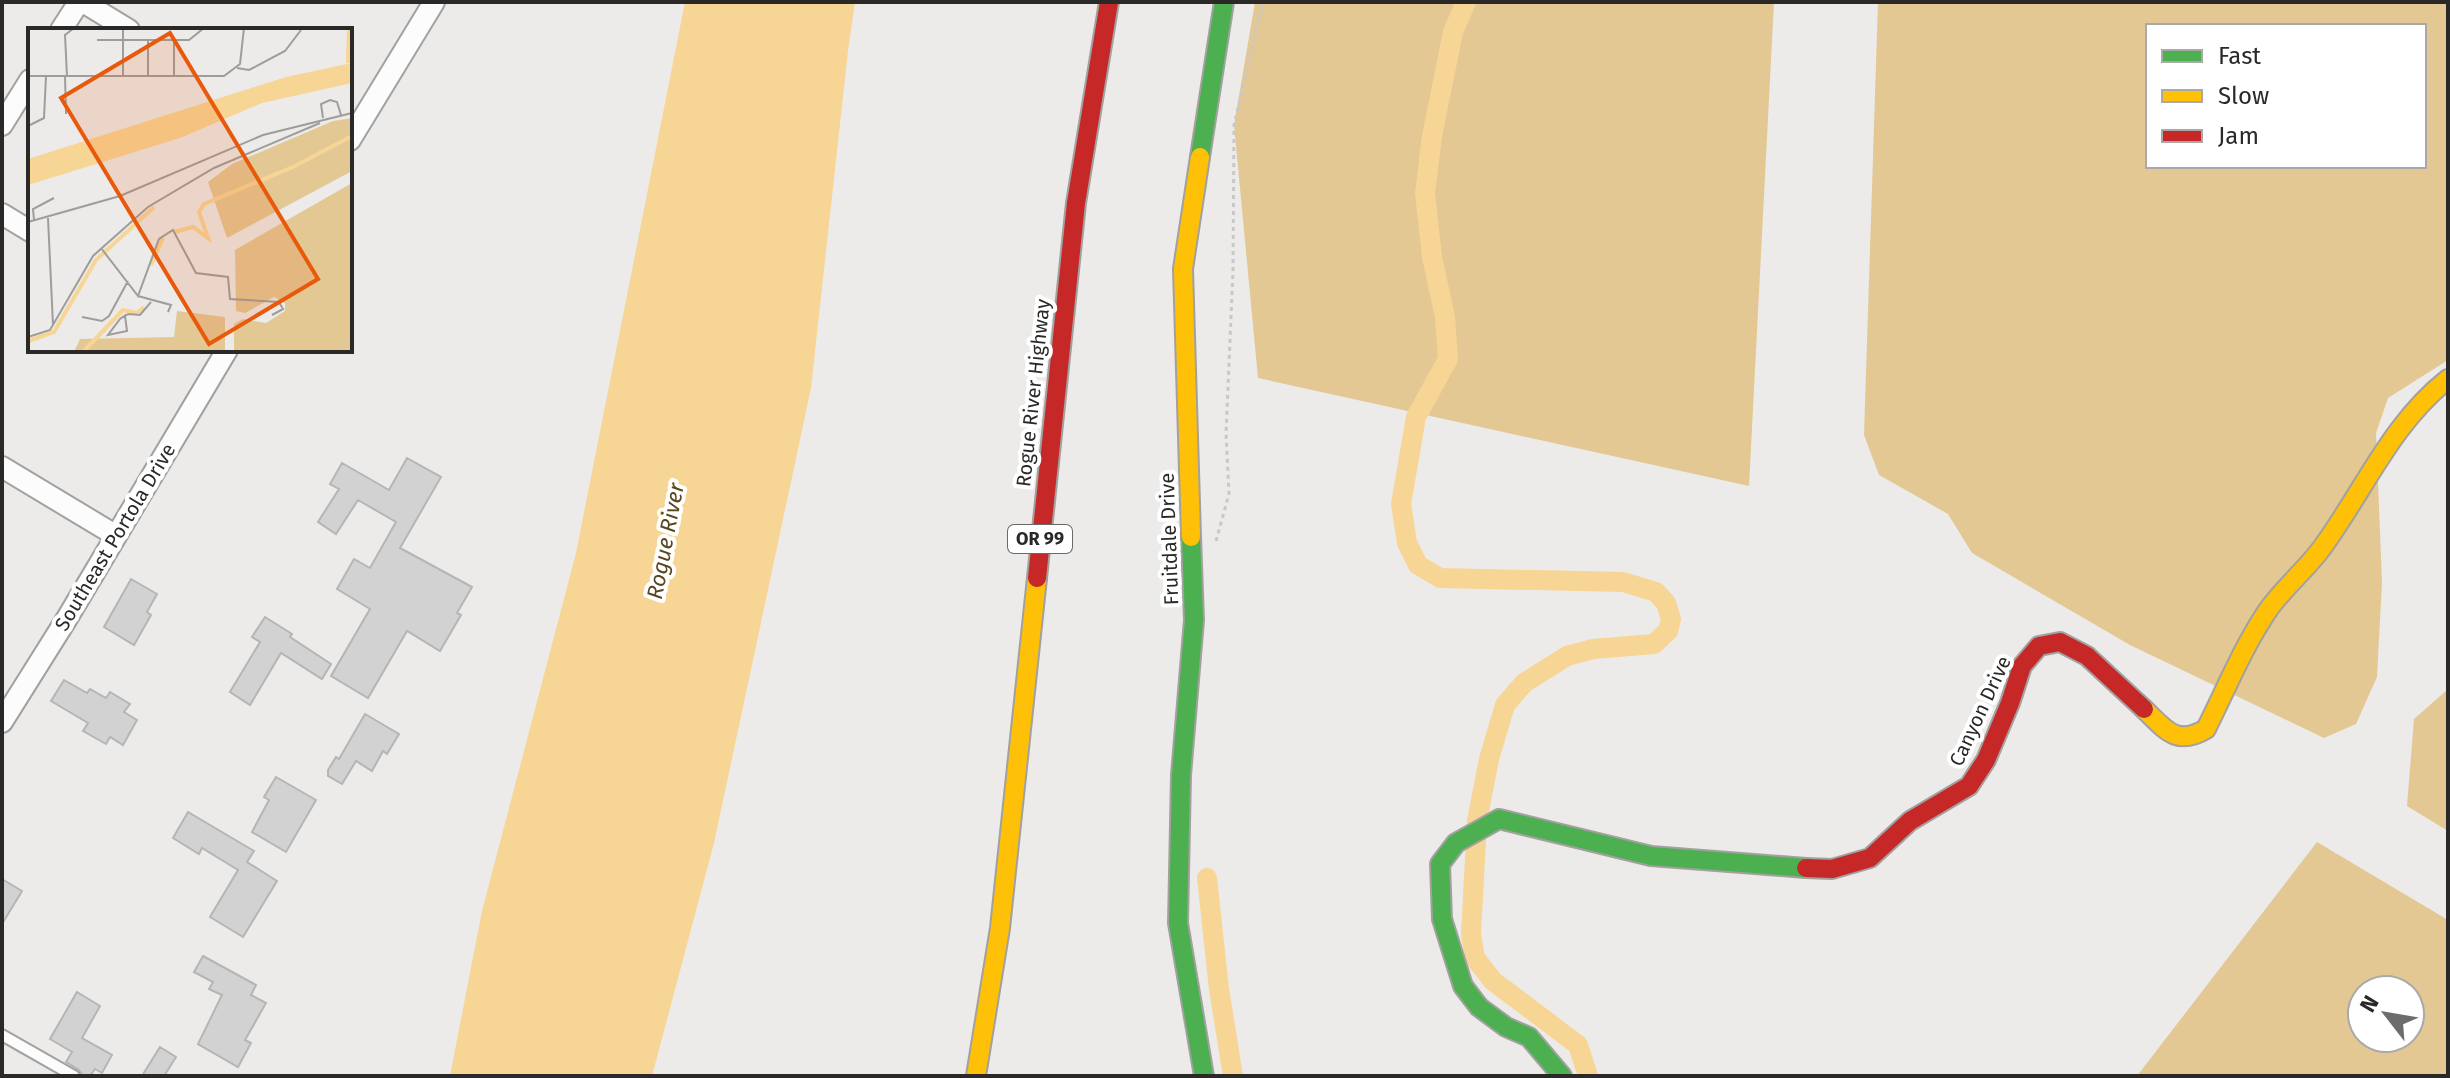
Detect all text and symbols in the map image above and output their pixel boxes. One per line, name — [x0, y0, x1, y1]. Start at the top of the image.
legend — [2146, 24, 2426, 168]
inset map — [28, 28, 352, 352]
text: Fast — [2218, 42, 2261, 70]
text: Slow — [2218, 82, 2269, 110]
text: Jam — [2218, 122, 2259, 150]
street label: Rogue River Highway — [1011, 298, 1055, 488]
street label: Southeast Portola Drive — [50, 439, 180, 635]
street label: Fruitdale Drive — [1155, 472, 1183, 606]
water label: Rogue River — [641, 480, 690, 601]
road number: OR 99 — [1008, 525, 1072, 553]
street label: Canyon Drive — [1944, 652, 2016, 770]
north arrow — [2346, 974, 2426, 1054]
text: N — [2354, 991, 2385, 1017]

